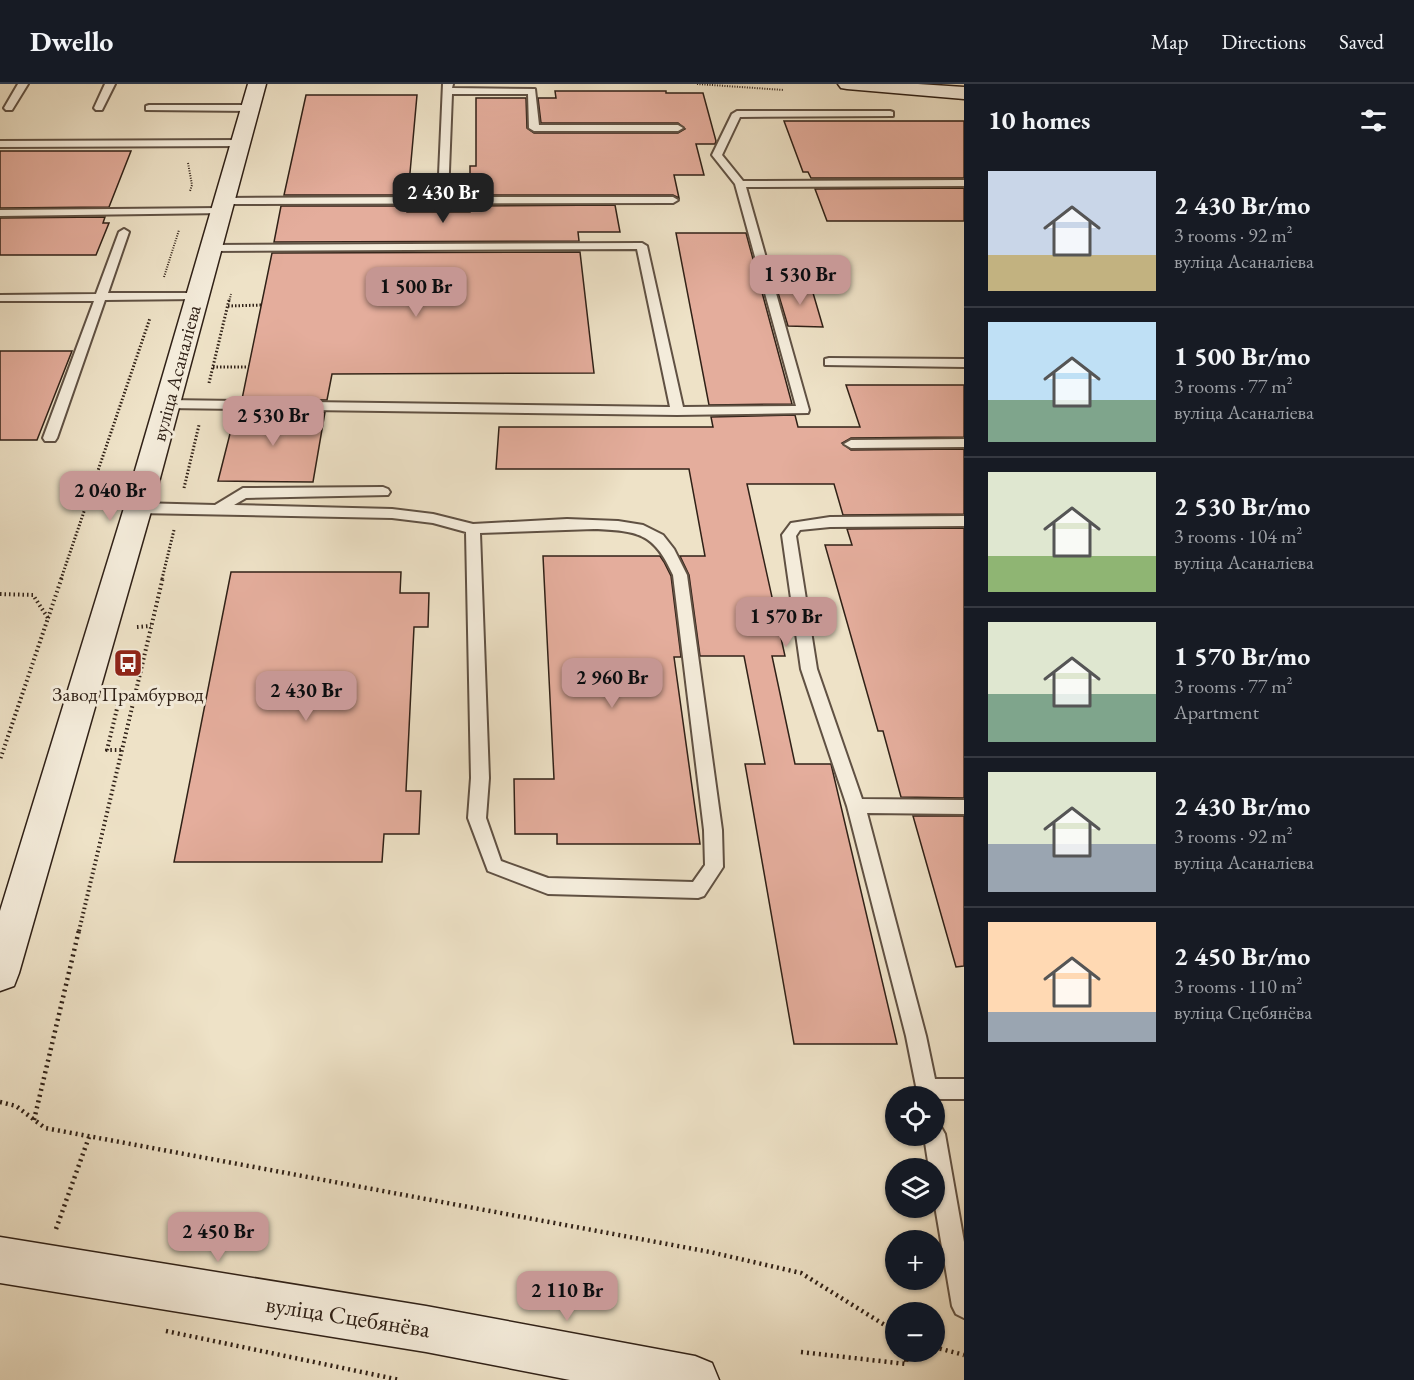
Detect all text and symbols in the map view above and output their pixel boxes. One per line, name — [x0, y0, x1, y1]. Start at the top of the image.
text: Dwello — [30, 23, 113, 59]
text: Map — [1151, 28, 1188, 55]
text: Directions — [1221, 28, 1306, 55]
text: Saved — [1339, 28, 1384, 55]
text: 10 homes — [988, 103, 1090, 137]
icon: filters — [1357, 104, 1390, 137]
pin: 2 430 Br — [381, 173, 505, 224]
text: 2 430 Br — [407, 179, 479, 205]
text: 2 430 Br/mo — [1174, 188, 1310, 222]
icon: home — [1036, 195, 1108, 267]
text: 3 rooms · 92 m² — [1174, 222, 1293, 248]
text: вуліца Асаналіева — [1174, 248, 1314, 274]
pin: 1 530 Br — [738, 255, 862, 306]
text: 1 530 Br — [764, 261, 836, 287]
pin: 1 500 Br — [354, 267, 478, 318]
text: 1 500 Br — [380, 273, 452, 299]
street label: вуліца Асаналіева — [145, 302, 207, 444]
text: 1 500 Br/mo — [1174, 339, 1310, 373]
icon: home — [1036, 346, 1108, 418]
text: 3 rooms · 77 m² — [1174, 373, 1293, 399]
pin: 2 530 Br — [211, 396, 335, 447]
text: вуліца Асаналіева — [1174, 399, 1314, 425]
text: 2 530 Br — [237, 402, 309, 428]
pin: 2 040 Br — [48, 471, 172, 522]
text: 2 040 Br — [74, 477, 146, 503]
text: 2 530 Br/mo — [1174, 489, 1310, 523]
icon: home — [1036, 496, 1108, 568]
text: 3 rooms · 104 m² — [1174, 523, 1302, 549]
text: вуліца Асаналіева — [1174, 549, 1314, 575]
pin: 1 570 Br — [724, 597, 848, 648]
text: 1 570 Br — [750, 603, 822, 629]
text: 1 570 Br/mo — [1174, 639, 1310, 673]
icon: home — [1036, 646, 1108, 718]
bus stop icon: Завод Прамбурвод — [112, 647, 144, 679]
pin: 2 960 Br — [550, 658, 674, 709]
text: 2 960 Br — [576, 664, 648, 690]
pin: 2 430 Br — [244, 671, 368, 722]
text: 3 rooms · 77 m² — [1174, 673, 1293, 699]
text: 2 430 Br — [270, 677, 342, 703]
place label: Завод Прамбурвод — [52, 681, 204, 707]
text: Apartment — [1174, 699, 1259, 725]
text: 2 430 Br/mo — [1174, 789, 1310, 823]
icon: home — [1036, 796, 1108, 868]
text: 3 rooms · 92 m² — [1174, 823, 1293, 849]
text: вуліца Асаналіева — [1174, 849, 1314, 875]
text: 2 450 Br/mo — [1174, 939, 1310, 973]
icon: home — [1036, 946, 1108, 1018]
text: 3 rooms · 110 m² — [1174, 973, 1302, 999]
text: вуліца Сцебянёва — [1174, 999, 1312, 1025]
map controls — [885, 1086, 945, 1362]
button: locate — [885, 1086, 945, 1146]
button: layers — [885, 1158, 945, 1218]
pin: 2 450 Br — [156, 1212, 280, 1263]
text: 2 450 Br — [182, 1218, 254, 1244]
button: + — [885, 1230, 945, 1290]
pin: 2 110 Br — [505, 1271, 629, 1322]
text: 2 110 Br — [531, 1277, 603, 1303]
street label: вуліца Сцебянёва — [264, 1288, 433, 1344]
button: − — [885, 1302, 945, 1362]

